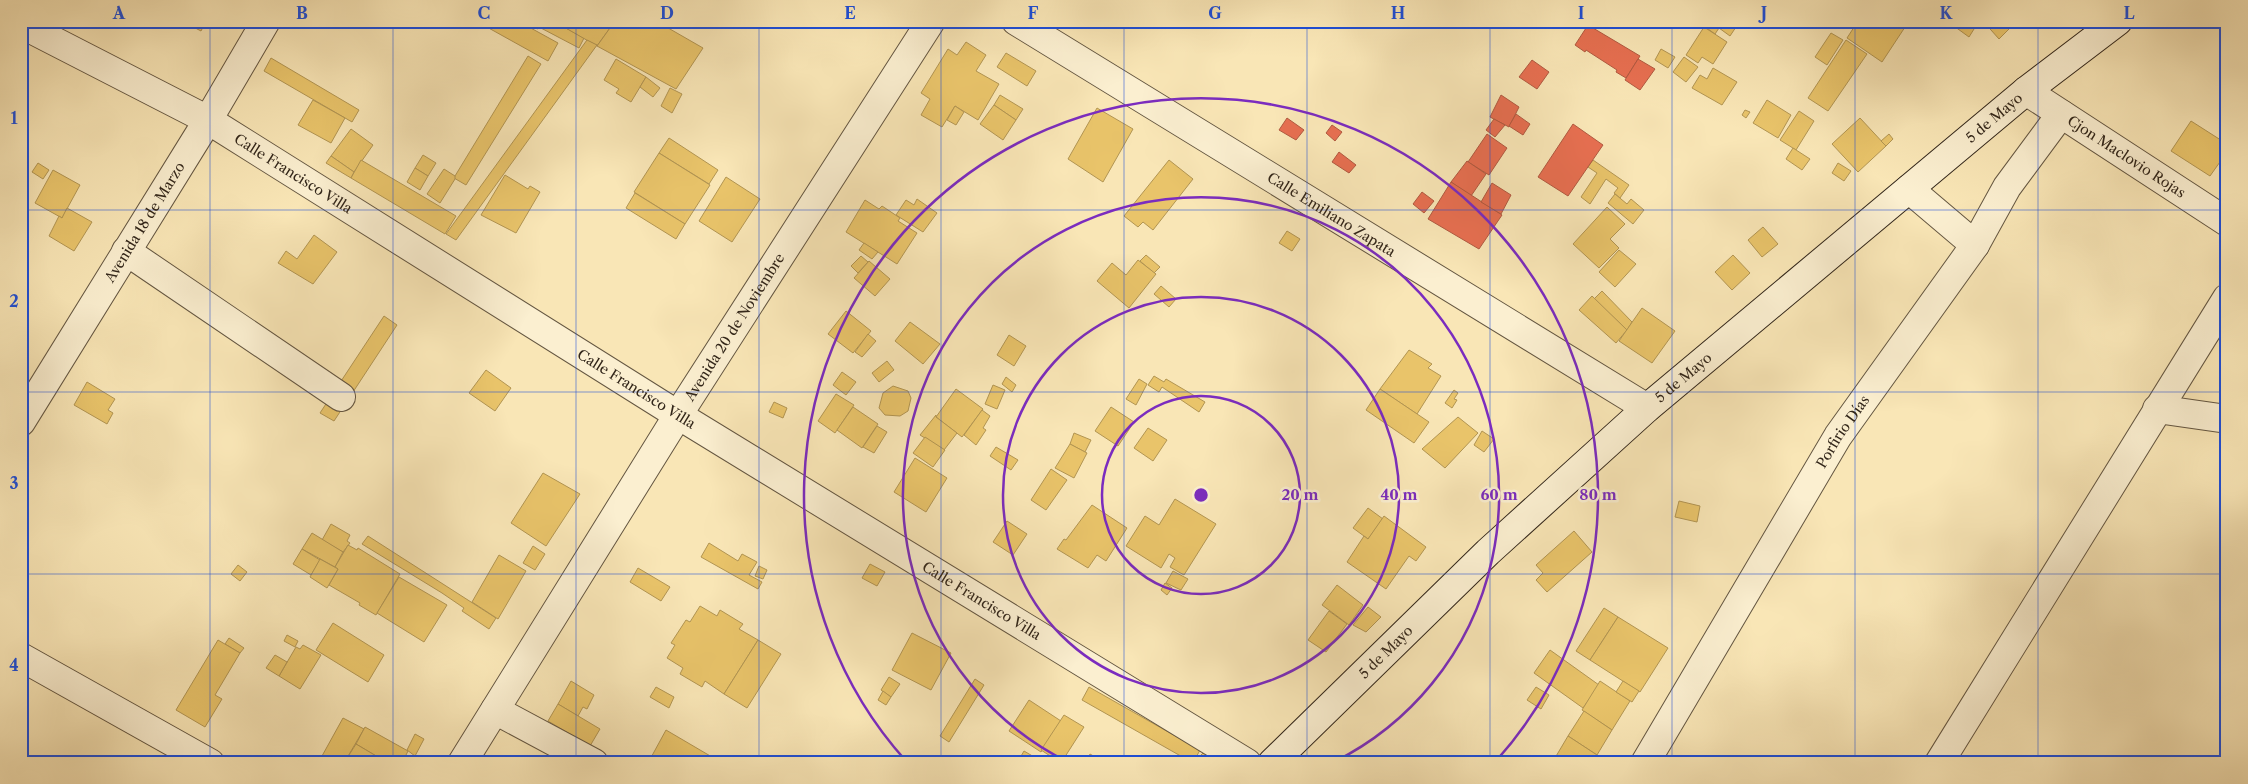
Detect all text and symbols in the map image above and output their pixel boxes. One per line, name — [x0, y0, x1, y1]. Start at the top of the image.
text: A — [112, 3, 126, 23]
text: B — [296, 3, 308, 23]
text: C — [478, 3, 490, 23]
text: D — [660, 3, 674, 23]
text: E — [844, 3, 856, 23]
text: F — [1028, 3, 1039, 23]
text: G — [1208, 3, 1222, 23]
text: H — [1391, 3, 1405, 23]
text: I — [1578, 3, 1585, 23]
text: J — [1758, 3, 1767, 23]
text: K — [1940, 3, 1954, 23]
text: L — [2123, 3, 2135, 23]
street label: 5 de Mayo — [1962, 89, 2026, 147]
text: 1 — [10, 108, 18, 128]
street label: Cjon Maclovio Rojas — [2064, 111, 2189, 202]
street label: Calle Francisco Villa — [231, 130, 356, 218]
street label: Avenida 18 de Marzo — [100, 159, 189, 287]
street label: Calle Emiliano Zapata — [1264, 168, 1399, 261]
street label: Avenida 20 de Noviembre — [680, 250, 789, 405]
text: 2 — [9, 291, 19, 311]
street label: Calle Francisco Villa — [574, 345, 699, 433]
street label: 5 de Mayo — [1651, 349, 1716, 406]
street label: Porfirio Días — [1812, 392, 1873, 471]
text: 3 — [9, 473, 19, 493]
text: 20 m — [1281, 485, 1319, 504]
text: 40 m — [1380, 485, 1418, 504]
text: 60 m — [1480, 485, 1518, 504]
text: 80 m — [1579, 485, 1617, 504]
centre of rings — [1192, 486, 1210, 504]
street label: Calle Francisco Villa — [919, 557, 1045, 644]
street label: 5 de Mayo — [1355, 622, 1417, 682]
text: 4 — [9, 655, 19, 675]

